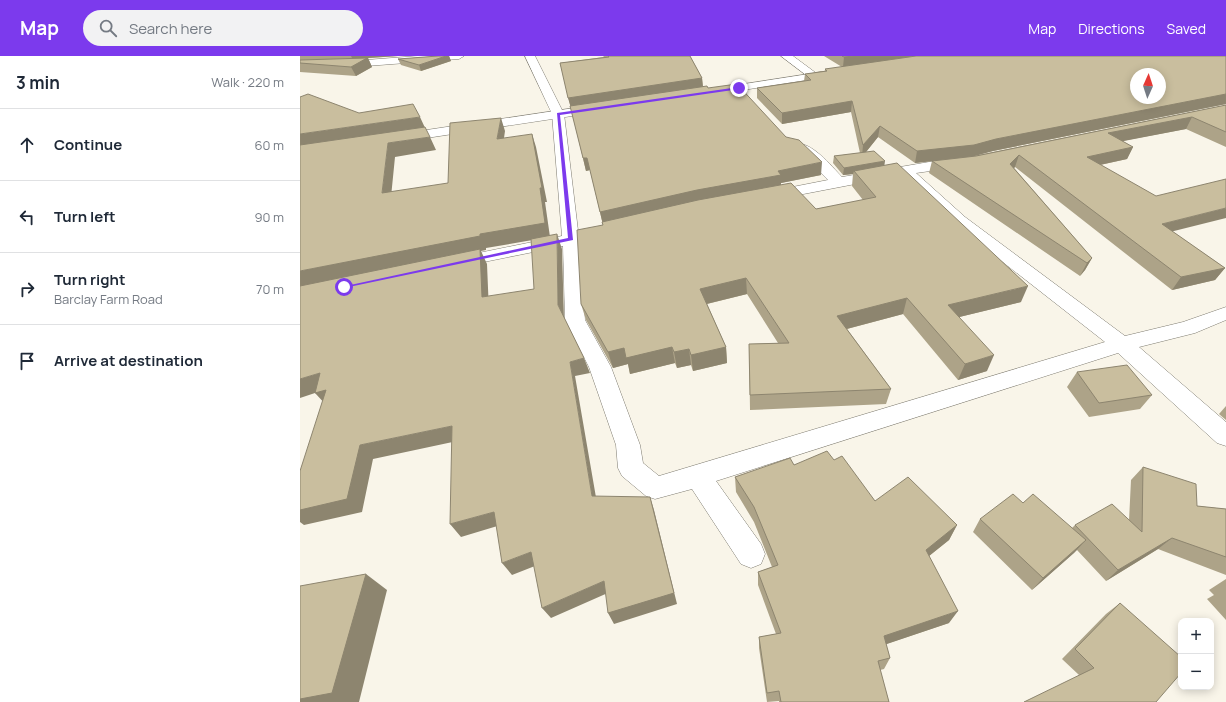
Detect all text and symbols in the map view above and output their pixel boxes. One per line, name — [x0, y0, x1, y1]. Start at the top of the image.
search box — [83, 10, 363, 46]
text: Map — [20, 15, 59, 41]
icon: search — [97, 17, 119, 39]
text: Search here — [129, 18, 212, 39]
text: Map — [1028, 19, 1056, 38]
text: Directions — [1078, 19, 1145, 38]
text: Saved — [1167, 19, 1206, 38]
north arrow — [1130, 68, 1166, 104]
text: 3 min — [16, 71, 60, 94]
text: Walk · 220 m — [211, 73, 284, 91]
route end — [730, 79, 748, 97]
icon: ahead — [16, 134, 38, 156]
text: Continue — [54, 134, 122, 155]
text: 60 m — [254, 136, 284, 154]
icon: left — [16, 206, 38, 228]
text: Turn left — [54, 206, 116, 227]
text: 90 m — [254, 208, 284, 226]
text: Turn right — [54, 269, 125, 290]
icon: right — [16, 278, 38, 300]
route start — [335, 278, 353, 296]
text: 70 m — [256, 280, 284, 298]
text: Barclay Farm Road — [54, 290, 163, 308]
icon: arrive — [16, 350, 38, 372]
text: Arrive at destination — [54, 350, 203, 371]
map controls — [1178, 618, 1214, 690]
button: + — [1178, 618, 1214, 654]
button: − — [1178, 654, 1214, 690]

